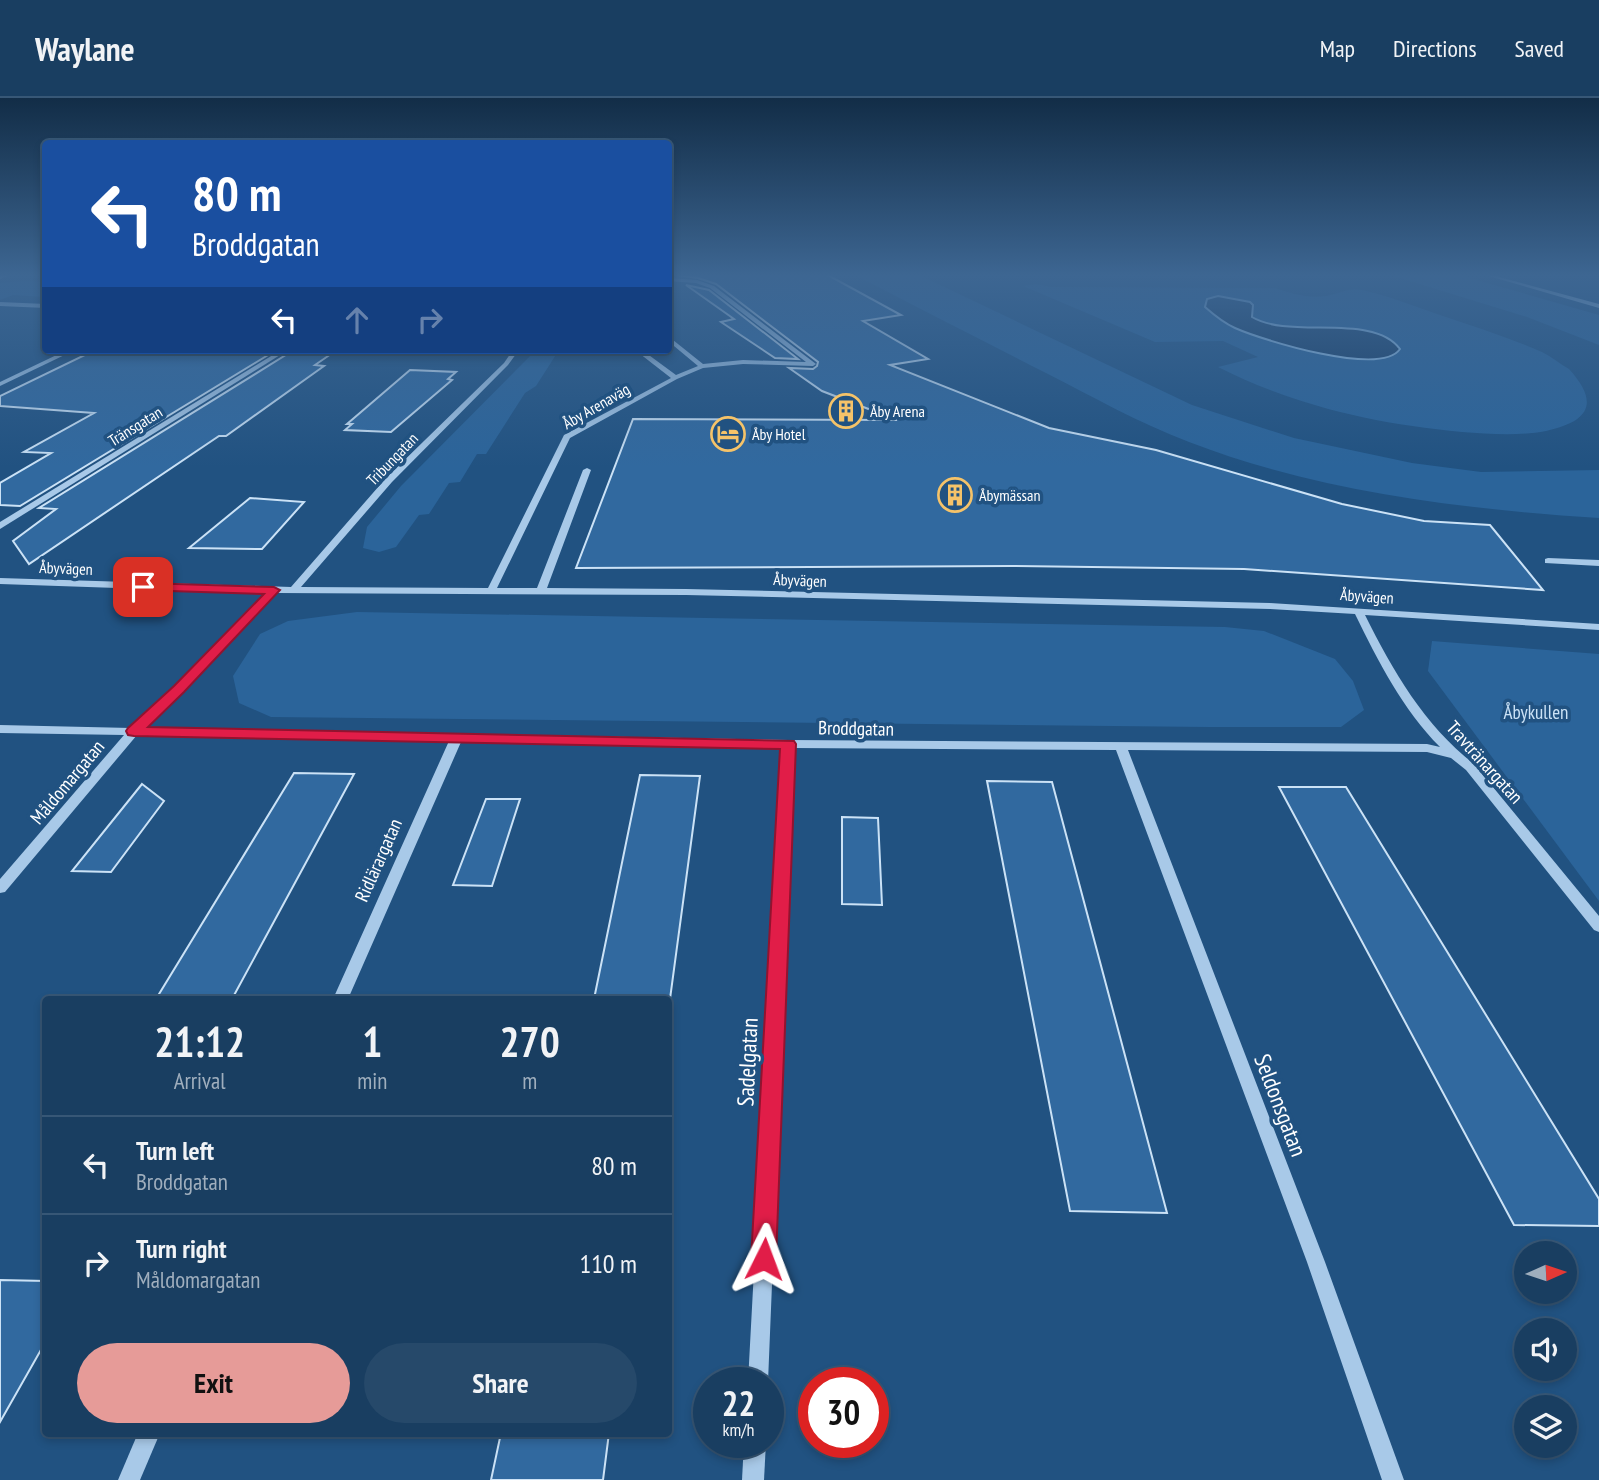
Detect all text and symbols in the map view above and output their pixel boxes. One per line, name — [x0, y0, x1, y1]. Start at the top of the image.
text: Waylane — [35, 27, 135, 70]
text: Map — [1320, 33, 1355, 64]
text: Directions — [1393, 33, 1477, 64]
text: Saved — [1515, 33, 1564, 64]
text: 80 m — [192, 161, 281, 225]
icon: left — [77, 168, 168, 259]
text: Broddgatan — [192, 223, 320, 265]
icon: left — [265, 301, 303, 339]
icon: ahead — [338, 301, 376, 339]
icon: right — [411, 301, 449, 339]
street label: Åby Arenaväg — [559, 379, 633, 433]
building icon: Åby Arena — [827, 392, 865, 430]
place label: Åby Arena — [870, 401, 925, 421]
street label: Tränsgatan — [104, 402, 166, 450]
hotel icon: Åby Hotel — [709, 415, 747, 453]
place label: Åby Hotel — [752, 424, 806, 444]
street label: Tribungatan — [362, 428, 422, 490]
building icon: Åbymässan — [936, 476, 974, 514]
place label: Åbymässan — [979, 485, 1040, 505]
street label: Åbyvägen — [39, 557, 93, 579]
pin — [113, 557, 173, 617]
icon: arrive — [124, 568, 162, 606]
street label: Åbyvägen — [773, 569, 827, 591]
street label: Åbyvägen — [1340, 584, 1394, 608]
park label: Åbykullen — [1504, 700, 1568, 724]
street label: Broddgatan — [818, 715, 894, 741]
street label: Travtränargatan — [1442, 716, 1528, 808]
street label: Måldomargatan — [25, 735, 109, 829]
street label: Ridlärargatan — [349, 815, 407, 905]
text: 21:12 — [154, 1014, 245, 1069]
text: 1 — [362, 1014, 382, 1069]
text: 270 — [500, 1014, 560, 1069]
street label: Sadelgatan — [730, 1017, 764, 1107]
street label: Seldonsgatan — [1248, 1050, 1314, 1160]
text: Arrival — [174, 1066, 226, 1095]
text: min — [357, 1066, 387, 1095]
text: m — [522, 1066, 537, 1095]
text: Turn left — [136, 1134, 214, 1167]
icon: left — [77, 1146, 115, 1184]
text: 80 m — [591, 1149, 637, 1182]
text: Broddgatan — [136, 1167, 228, 1196]
position arrow — [727, 1222, 801, 1296]
text: Turn right — [136, 1232, 227, 1265]
north arrow — [1514, 1241, 1577, 1304]
map controls — [1514, 1241, 1577, 1458]
icon: right — [77, 1244, 115, 1282]
text: 110 m — [579, 1247, 637, 1280]
text: Måldomargatan — [136, 1265, 260, 1294]
button: sound — [1514, 1318, 1577, 1381]
button: Exit — [77, 1343, 350, 1423]
button: Share — [364, 1343, 637, 1423]
speed limit sign: 30 — [798, 1367, 889, 1458]
text: 22 — [722, 1380, 755, 1426]
button: layers — [1514, 1395, 1577, 1458]
text: km/h — [723, 1418, 754, 1441]

